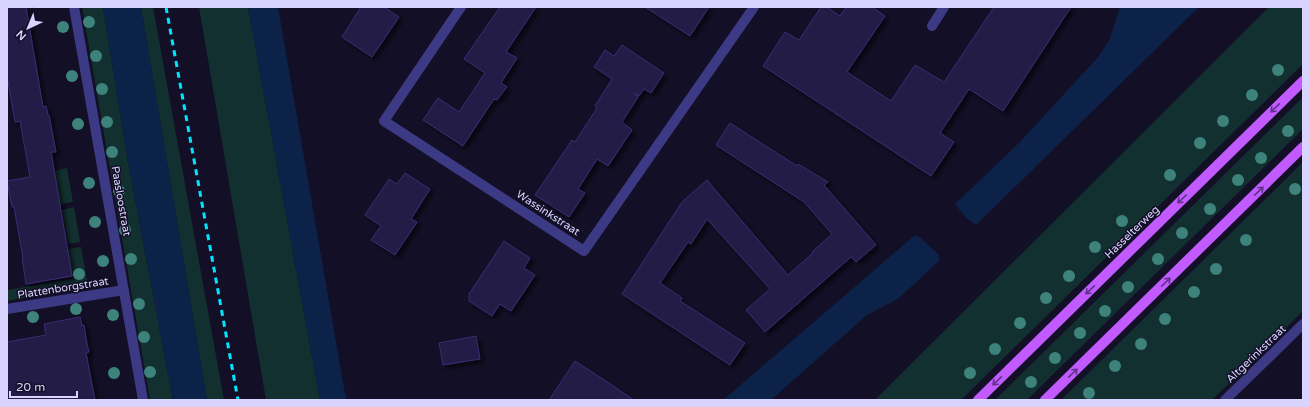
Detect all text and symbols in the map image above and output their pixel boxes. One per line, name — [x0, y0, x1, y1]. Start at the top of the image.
north arrow — [8, 8, 48, 48]
text: N — [14, 27, 29, 43]
one-way arrow — [1270, 103, 1280, 113]
street label: Paasloostraat — [108, 165, 134, 237]
one-way arrow — [1253, 186, 1263, 196]
street label: Wassinkstraat — [514, 188, 582, 238]
one-way arrow — [1177, 194, 1187, 204]
street label: Hasselterweg — [1102, 203, 1162, 261]
street label: Plattenborgstraat — [17, 274, 109, 302]
one-way arrow — [1161, 277, 1171, 286]
one-way arrow — [1085, 285, 1095, 295]
street label: Altgerinkstraat — [1223, 322, 1289, 386]
one-way arrow — [1068, 368, 1078, 378]
scale bar — [10, 373, 77, 399]
one-way arrow — [992, 376, 1002, 386]
text: 20 m — [16, 380, 45, 394]

